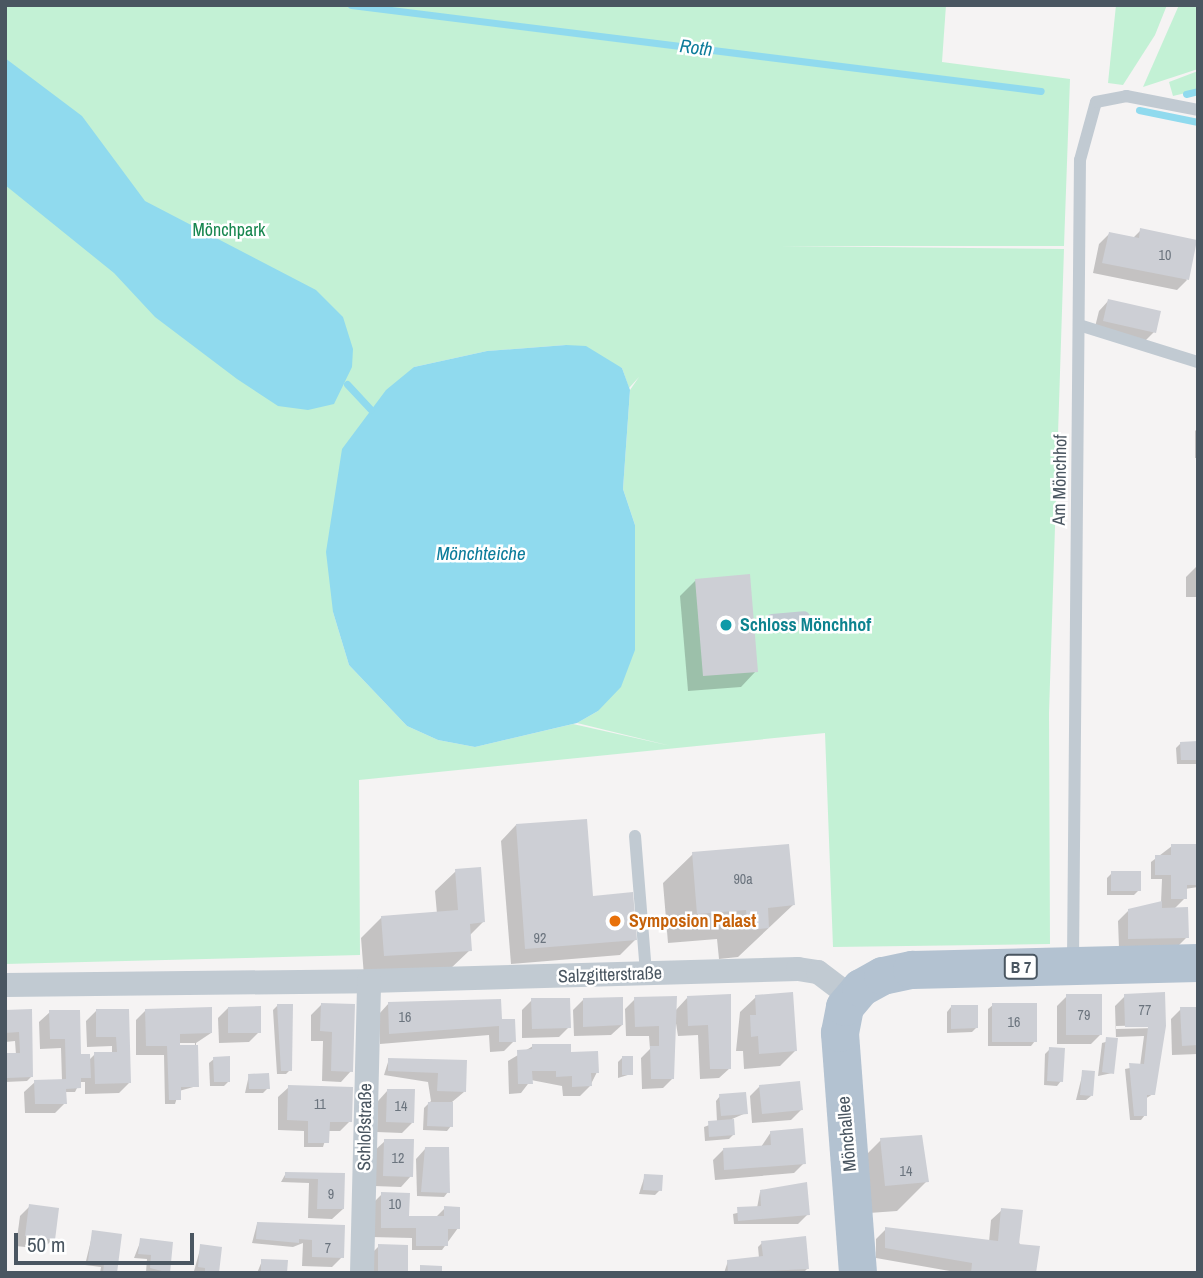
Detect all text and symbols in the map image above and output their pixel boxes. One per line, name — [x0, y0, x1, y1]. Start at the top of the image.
water label: Roth — [678, 35, 714, 61]
park label: Mönchpark — [192, 219, 266, 241]
house number: 10 — [1159, 247, 1171, 263]
street label: Am Mönchhof — [1048, 434, 1072, 526]
water label: Mönchteiche — [436, 543, 526, 565]
place label: Schloss Mönchhof — [740, 614, 871, 636]
marker: Schloss Mönchhof — [718, 617, 734, 633]
house number: 90a — [733, 871, 753, 887]
place label: Symposion Palast — [629, 910, 756, 932]
marker: Symposion Palast — [607, 913, 623, 929]
house number: 92 — [534, 930, 546, 946]
road number: B 7 — [1004, 954, 1038, 979]
street label: Salzgitterstraße — [558, 962, 662, 988]
house number: 77 — [1139, 1002, 1151, 1018]
house number: 79 — [1078, 1007, 1090, 1023]
house number: 16 — [399, 1009, 411, 1025]
house number: 16 — [1008, 1014, 1020, 1030]
street label: Schloßstraße — [353, 1083, 377, 1171]
street label: Mönchallee — [833, 1095, 861, 1173]
house number: 11 — [314, 1096, 326, 1112]
house number: 14 — [395, 1098, 407, 1114]
house number: 12 — [392, 1150, 404, 1166]
house number: 14 — [900, 1163, 912, 1179]
house number: 9 — [328, 1186, 334, 1202]
house number: 10 — [389, 1196, 401, 1212]
scale bar — [18, 1218, 198, 1262]
text: 50 m — [27, 1230, 65, 1259]
house number: 7 — [325, 1240, 331, 1256]

